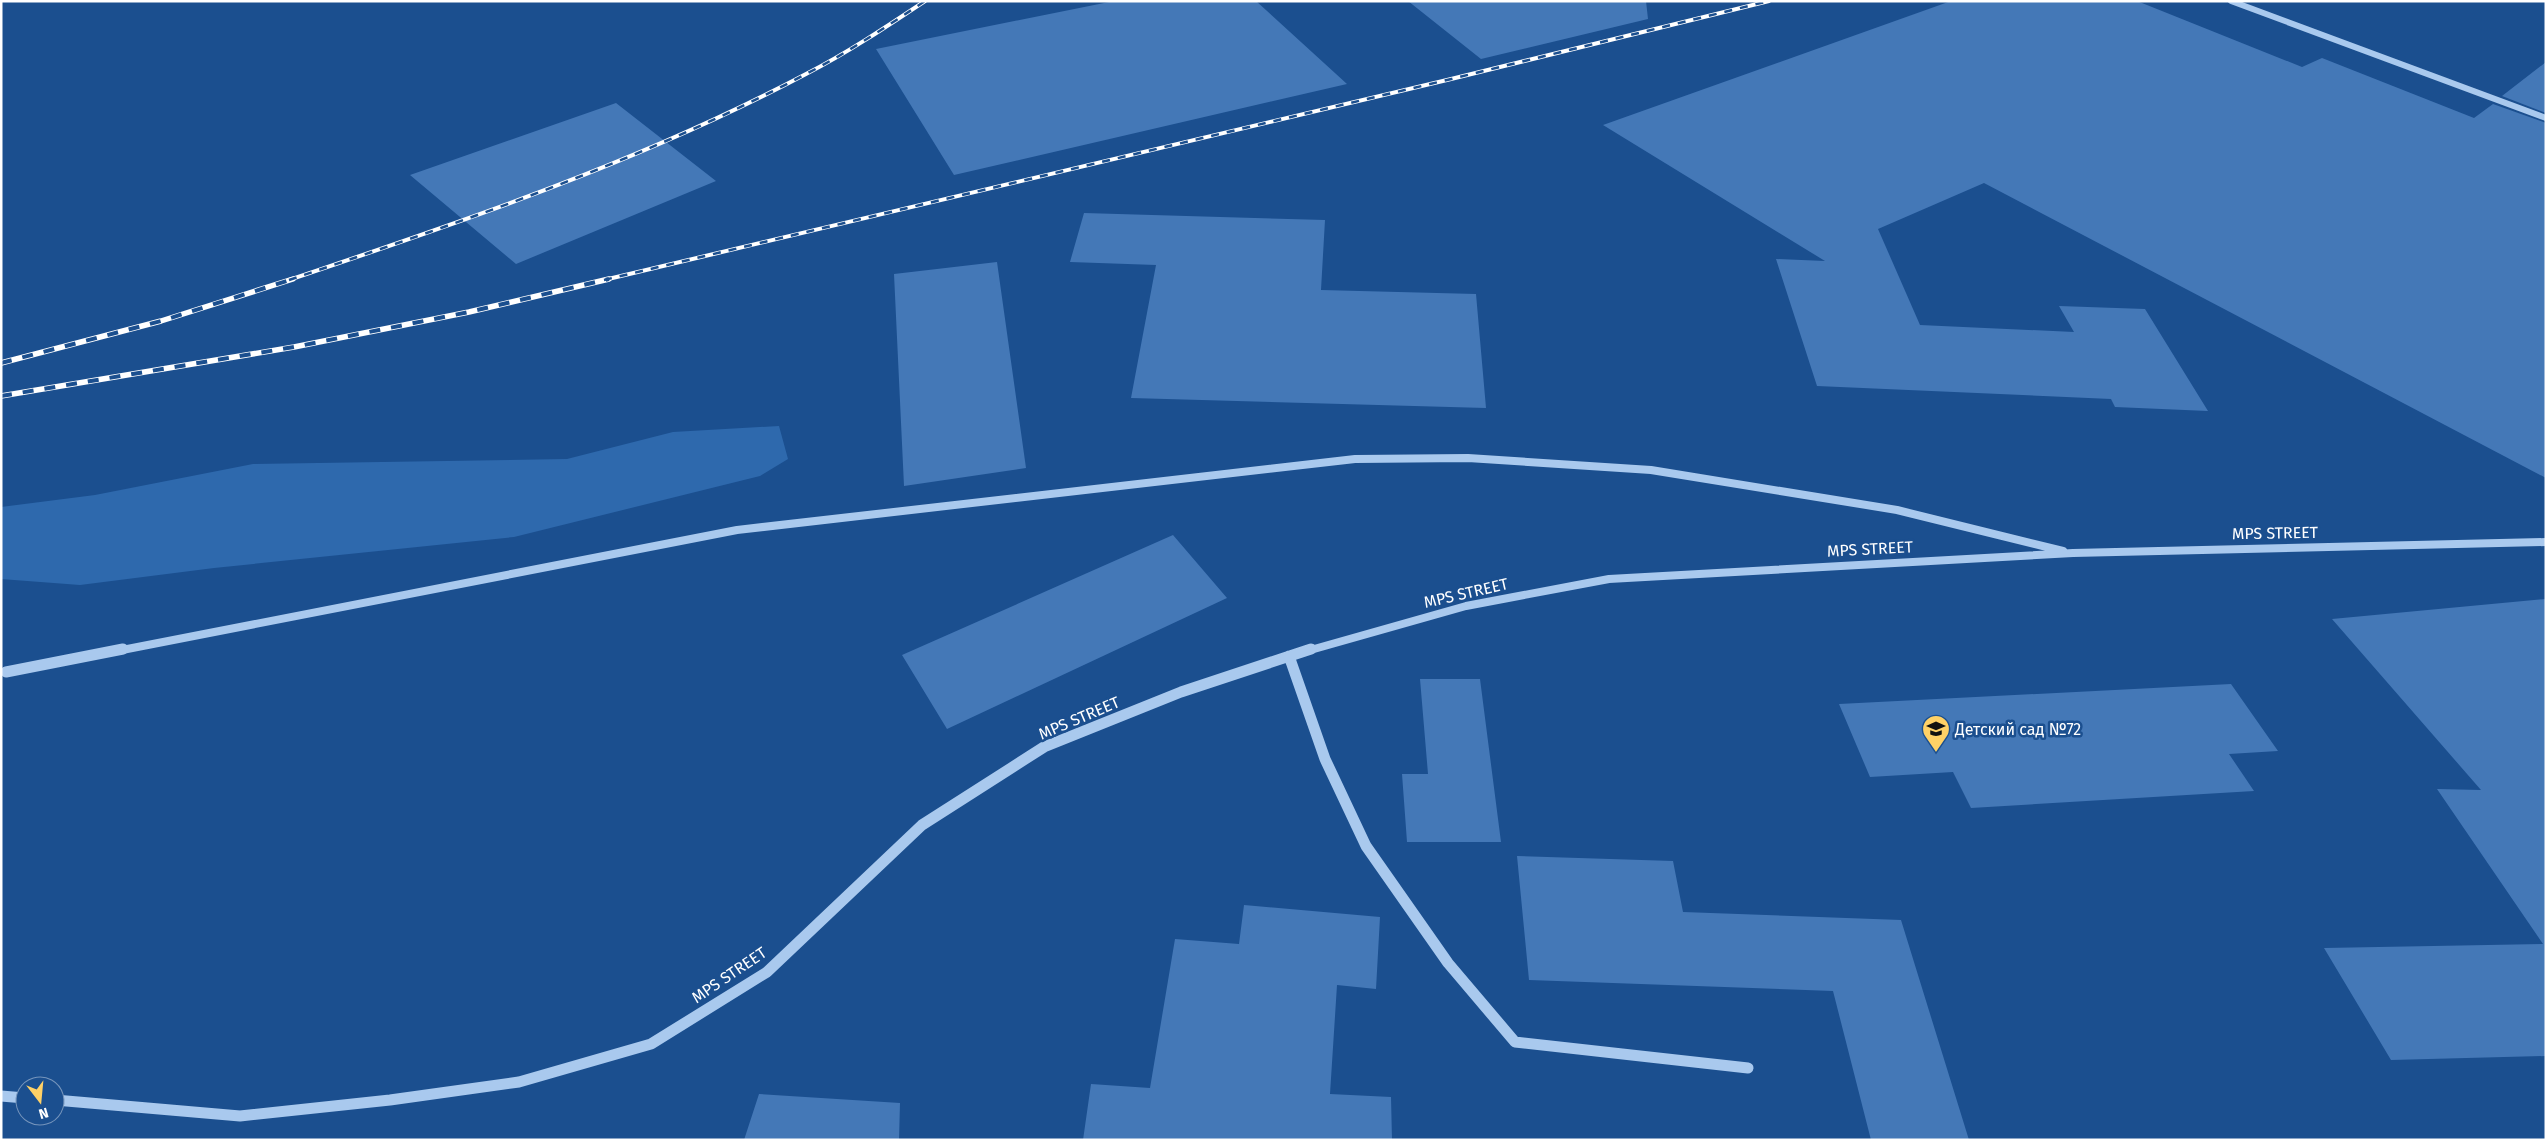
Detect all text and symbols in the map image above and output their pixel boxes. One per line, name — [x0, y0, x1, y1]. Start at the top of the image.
street label: MPS STREET — [2232, 523, 2319, 543]
street label: MPS STREET — [1827, 537, 1914, 561]
street label: MPS STREET — [1422, 574, 1511, 612]
street label: MPS STREET — [1036, 692, 1123, 744]
school or university icon: Детский сад №72 — [1921, 714, 1951, 753]
place label: Детский сад №72 — [1954, 720, 2081, 739]
street label: MPS STREET — [688, 943, 771, 1007]
north arrow — [15, 1076, 65, 1126]
text: N — [37, 1104, 50, 1122]

